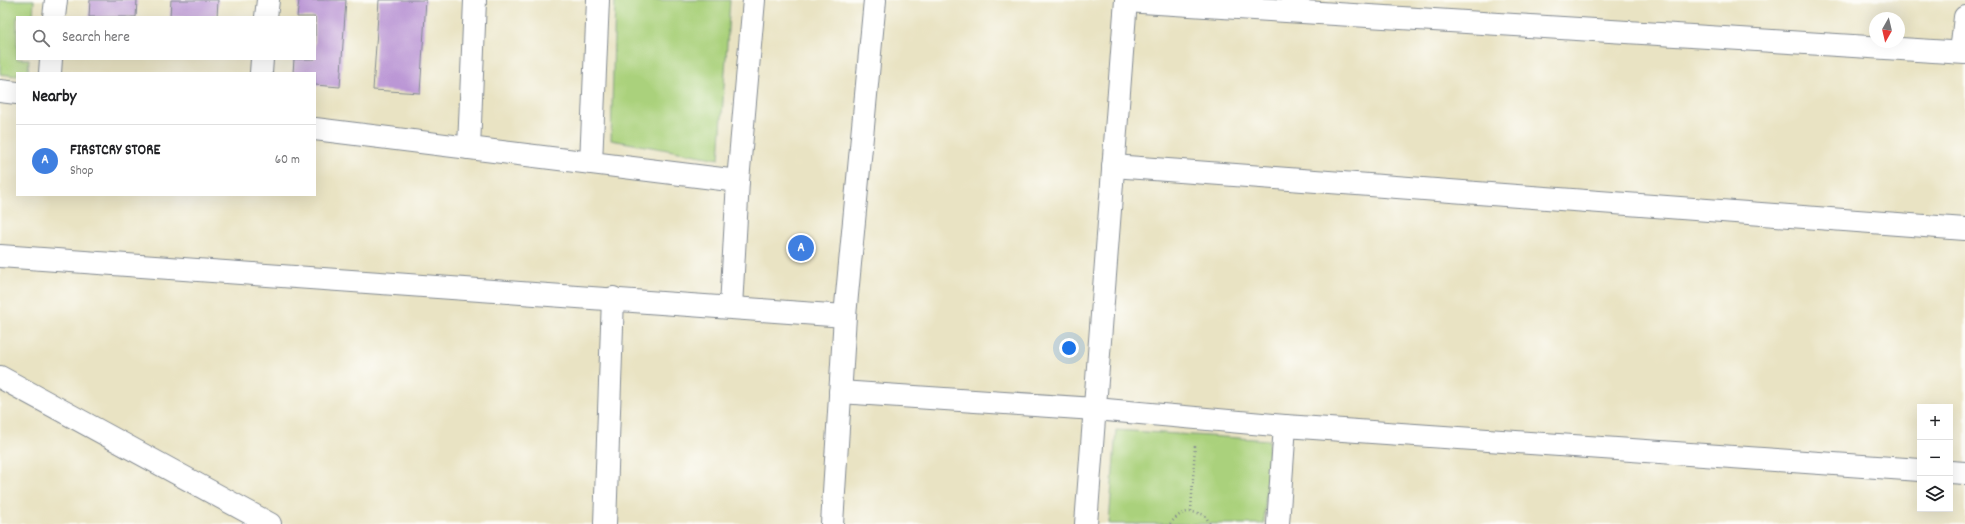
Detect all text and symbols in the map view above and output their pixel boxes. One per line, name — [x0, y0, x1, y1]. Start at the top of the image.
north arrow — [1869, 12, 1905, 48]
search box — [16, 16, 316, 60]
icon: search — [30, 27, 52, 49]
text: Search here — [62, 27, 130, 49]
text: Nearby — [32, 86, 76, 110]
text: FIRSTCRY STORE — [70, 140, 160, 162]
text: A — [41, 151, 49, 170]
text: 60 m — [275, 151, 300, 170]
text: Shop — [70, 162, 93, 181]
pin: A — [788, 233, 814, 263]
your location — [1059, 338, 1079, 358]
map controls — [1917, 404, 1953, 512]
button: + — [1917, 404, 1953, 440]
button: − — [1917, 440, 1953, 476]
button: layers — [1917, 476, 1953, 512]

